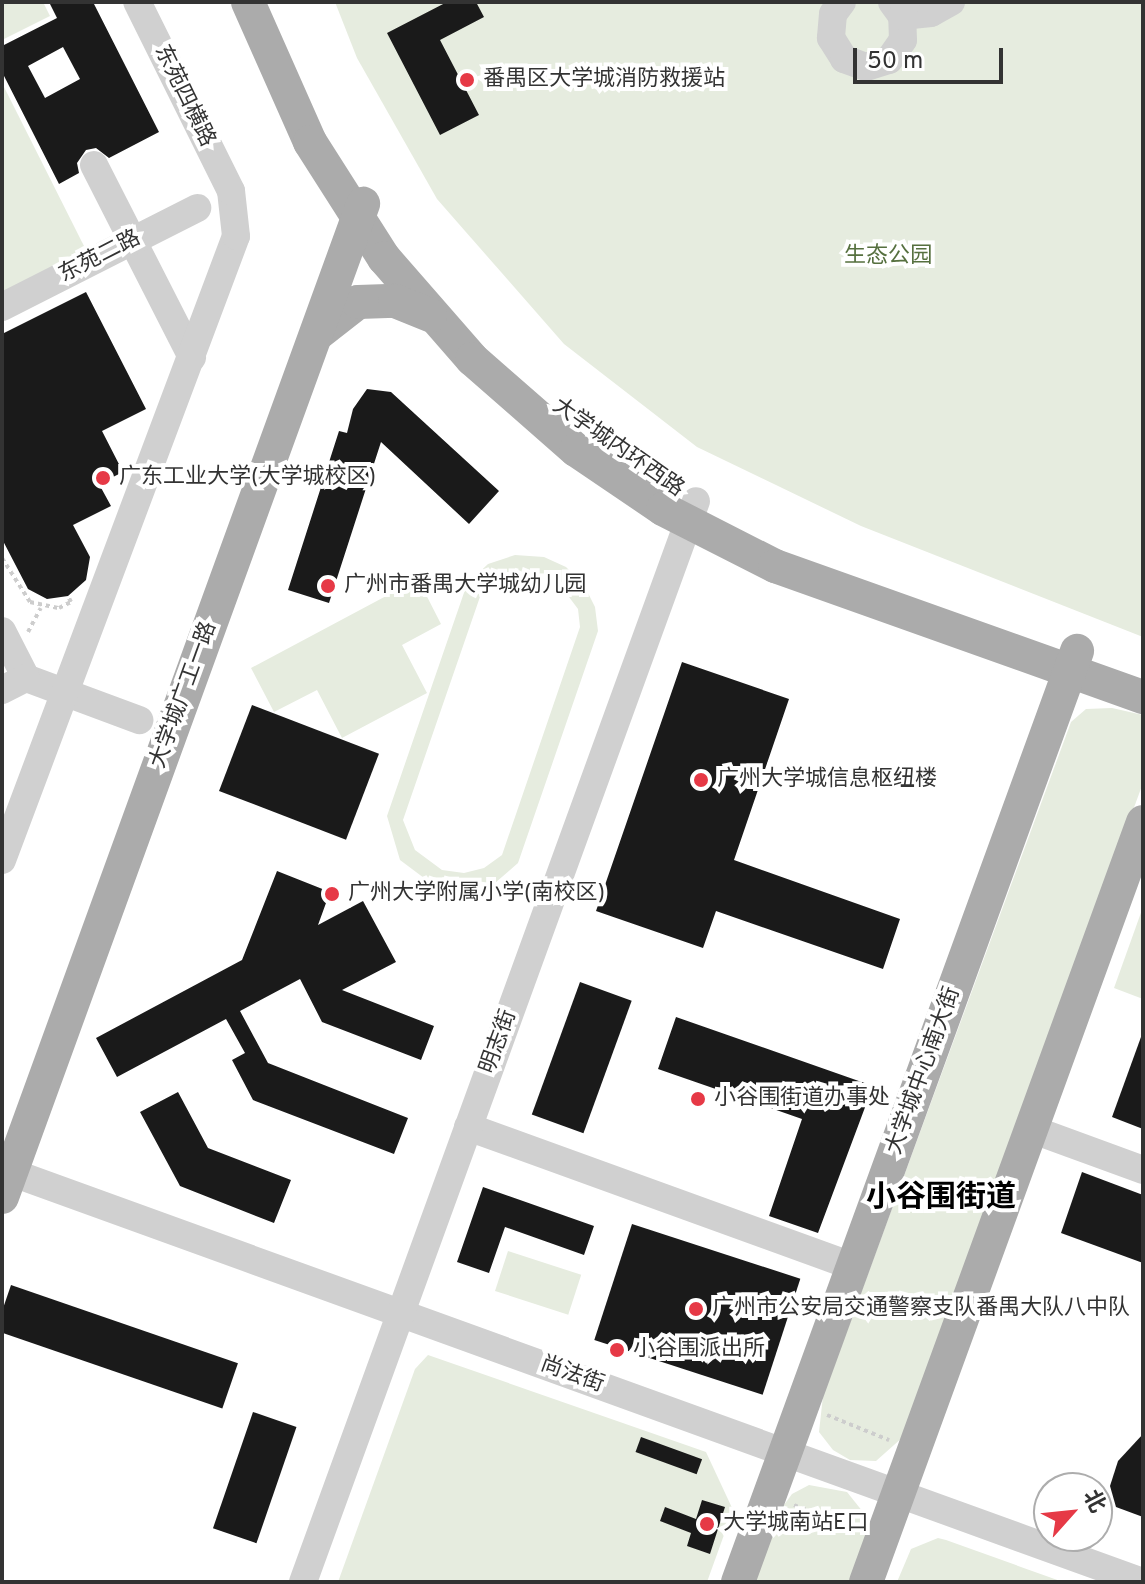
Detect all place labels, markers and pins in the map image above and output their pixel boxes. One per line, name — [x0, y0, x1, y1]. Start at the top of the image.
place label: 番禺区大学城消防救援站 — [483, 67, 725, 93]
marker: 番禺区大学城消防救援站 — [458, 71, 476, 89]
place label: 广东工业大学(大学城校区) — [119, 465, 376, 491]
marker: 广东工业大学(大学城校区) — [94, 469, 112, 487]
place label: 广州市番禺大学城幼儿园 — [344, 573, 586, 599]
marker: 广州市番禺大学城幼儿园 — [319, 577, 337, 595]
place label: 广州大学城信息枢纽楼 — [717, 767, 937, 793]
marker: 广州大学城信息枢纽楼 — [692, 771, 710, 789]
place label: 广州大学附属小学(南校区) — [348, 881, 605, 907]
marker: 广州大学附属小学(南校区) — [323, 885, 341, 903]
place label: 小谷围街道办事处 — [714, 1086, 890, 1112]
marker: 小谷围街道办事处 — [689, 1090, 707, 1108]
place label: 广州市公安局交通警察支队番禺大队八中队 — [712, 1296, 1130, 1322]
marker: 广州市公安局交通警察支队番禺大队八中队 — [687, 1300, 705, 1318]
place label: 小谷围派出所 — [633, 1337, 765, 1363]
marker: 小谷围派出所 — [608, 1341, 626, 1359]
place label: 大学城南站E口 — [723, 1511, 868, 1537]
marker: 大学城南站E口 — [698, 1515, 716, 1533]

